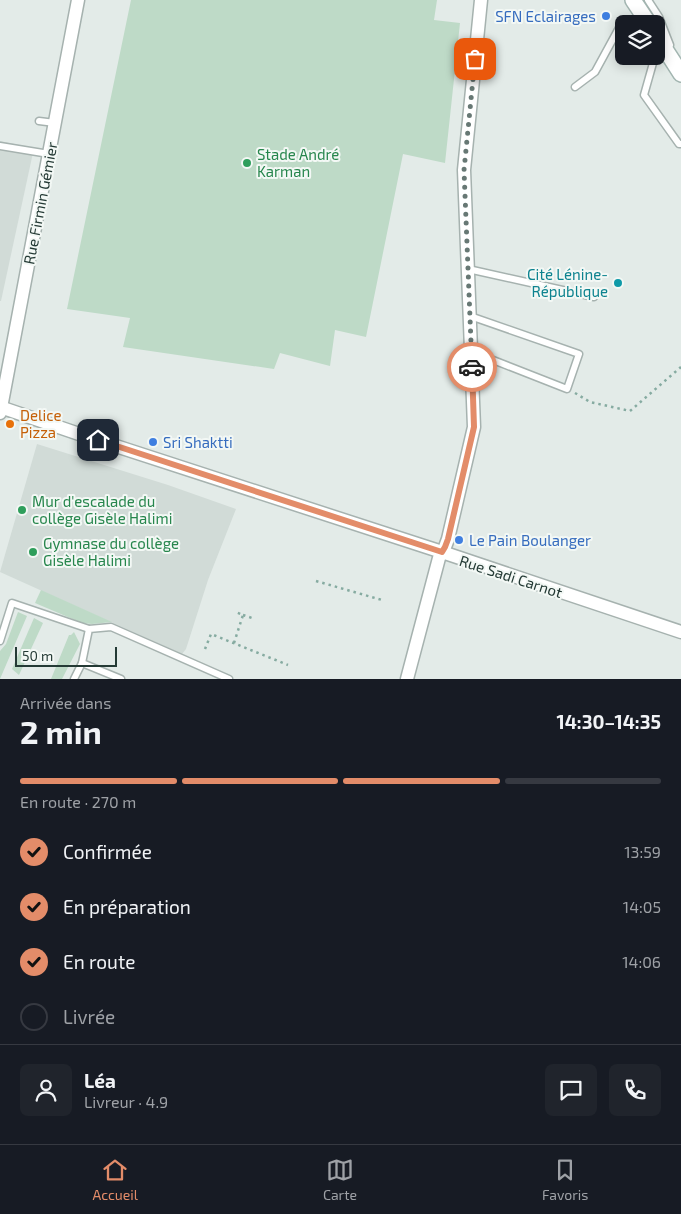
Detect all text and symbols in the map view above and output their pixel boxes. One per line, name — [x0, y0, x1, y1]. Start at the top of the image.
place label: SFN Eclairages — [495, 7, 596, 25]
marker: SFN Eclairages — [600, 10, 612, 22]
map controls — [615, 15, 665, 65]
button: layers — [615, 15, 665, 65]
pin — [454, 38, 496, 80]
icon: bag — [461, 45, 489, 73]
street label: Rue Firmin Gémier — [19, 140, 61, 266]
place label: Stade André Karman — [257, 145, 339, 180]
marker: Stade André Karman — [241, 157, 253, 169]
place label: Cité Lénine- République — [527, 265, 608, 300]
marker: Cité Lénine- République — [612, 277, 624, 289]
courier — [447, 342, 497, 392]
icon: car — [458, 353, 486, 381]
place label: Delice Pizza — [20, 406, 61, 441]
marker: Delice Pizza — [4, 418, 16, 430]
pin — [77, 419, 119, 461]
icon: home — [84, 426, 112, 454]
place label: Sri Shaktti — [163, 433, 233, 451]
marker: Sri Shaktti — [147, 436, 159, 448]
place label: Mur d'escalade du collège Gisèle Halimi — [32, 492, 172, 527]
marker: Mur d'escalade du collège Gisèle Halimi — [16, 504, 28, 516]
place label: Le Pain Boulanger — [469, 531, 591, 549]
place label: Gymnase du collège Gisèle Halimi — [43, 534, 179, 569]
marker: Le Pain Boulanger — [453, 534, 465, 546]
marker: Gymnase du collège Gisèle Halimi — [27, 546, 39, 558]
street label: Rue Sadi Carnot — [457, 551, 565, 601]
scale bar — [15, 644, 118, 667]
text: 50 m — [22, 647, 53, 664]
text: Arrivée dans — [20, 693, 111, 712]
text: 14:30–14:35 — [557, 710, 661, 733]
text: 2 min — [20, 712, 102, 750]
text: En route · 270 m — [20, 792, 136, 811]
icon: check — [20, 838, 48, 866]
text: Confirmée — [63, 840, 152, 863]
text: 13:59 — [624, 842, 661, 861]
icon: check — [20, 893, 48, 921]
text: En préparation — [63, 895, 191, 918]
text: 14:05 — [623, 897, 661, 916]
icon: check — [20, 948, 48, 976]
text: En route — [63, 950, 135, 973]
text: 14:06 — [622, 952, 661, 971]
text: Livrée — [63, 1005, 115, 1028]
button: person — [20, 1064, 72, 1116]
button: chat — [545, 1064, 597, 1116]
button: phone — [609, 1064, 661, 1116]
text: Léa — [84, 1069, 116, 1092]
text: Livreur · 4.9 — [84, 1092, 168, 1111]
tab: Accueil — [93, 1156, 138, 1203]
tab: Carte — [323, 1156, 357, 1203]
tab: Favoris — [542, 1156, 588, 1203]

